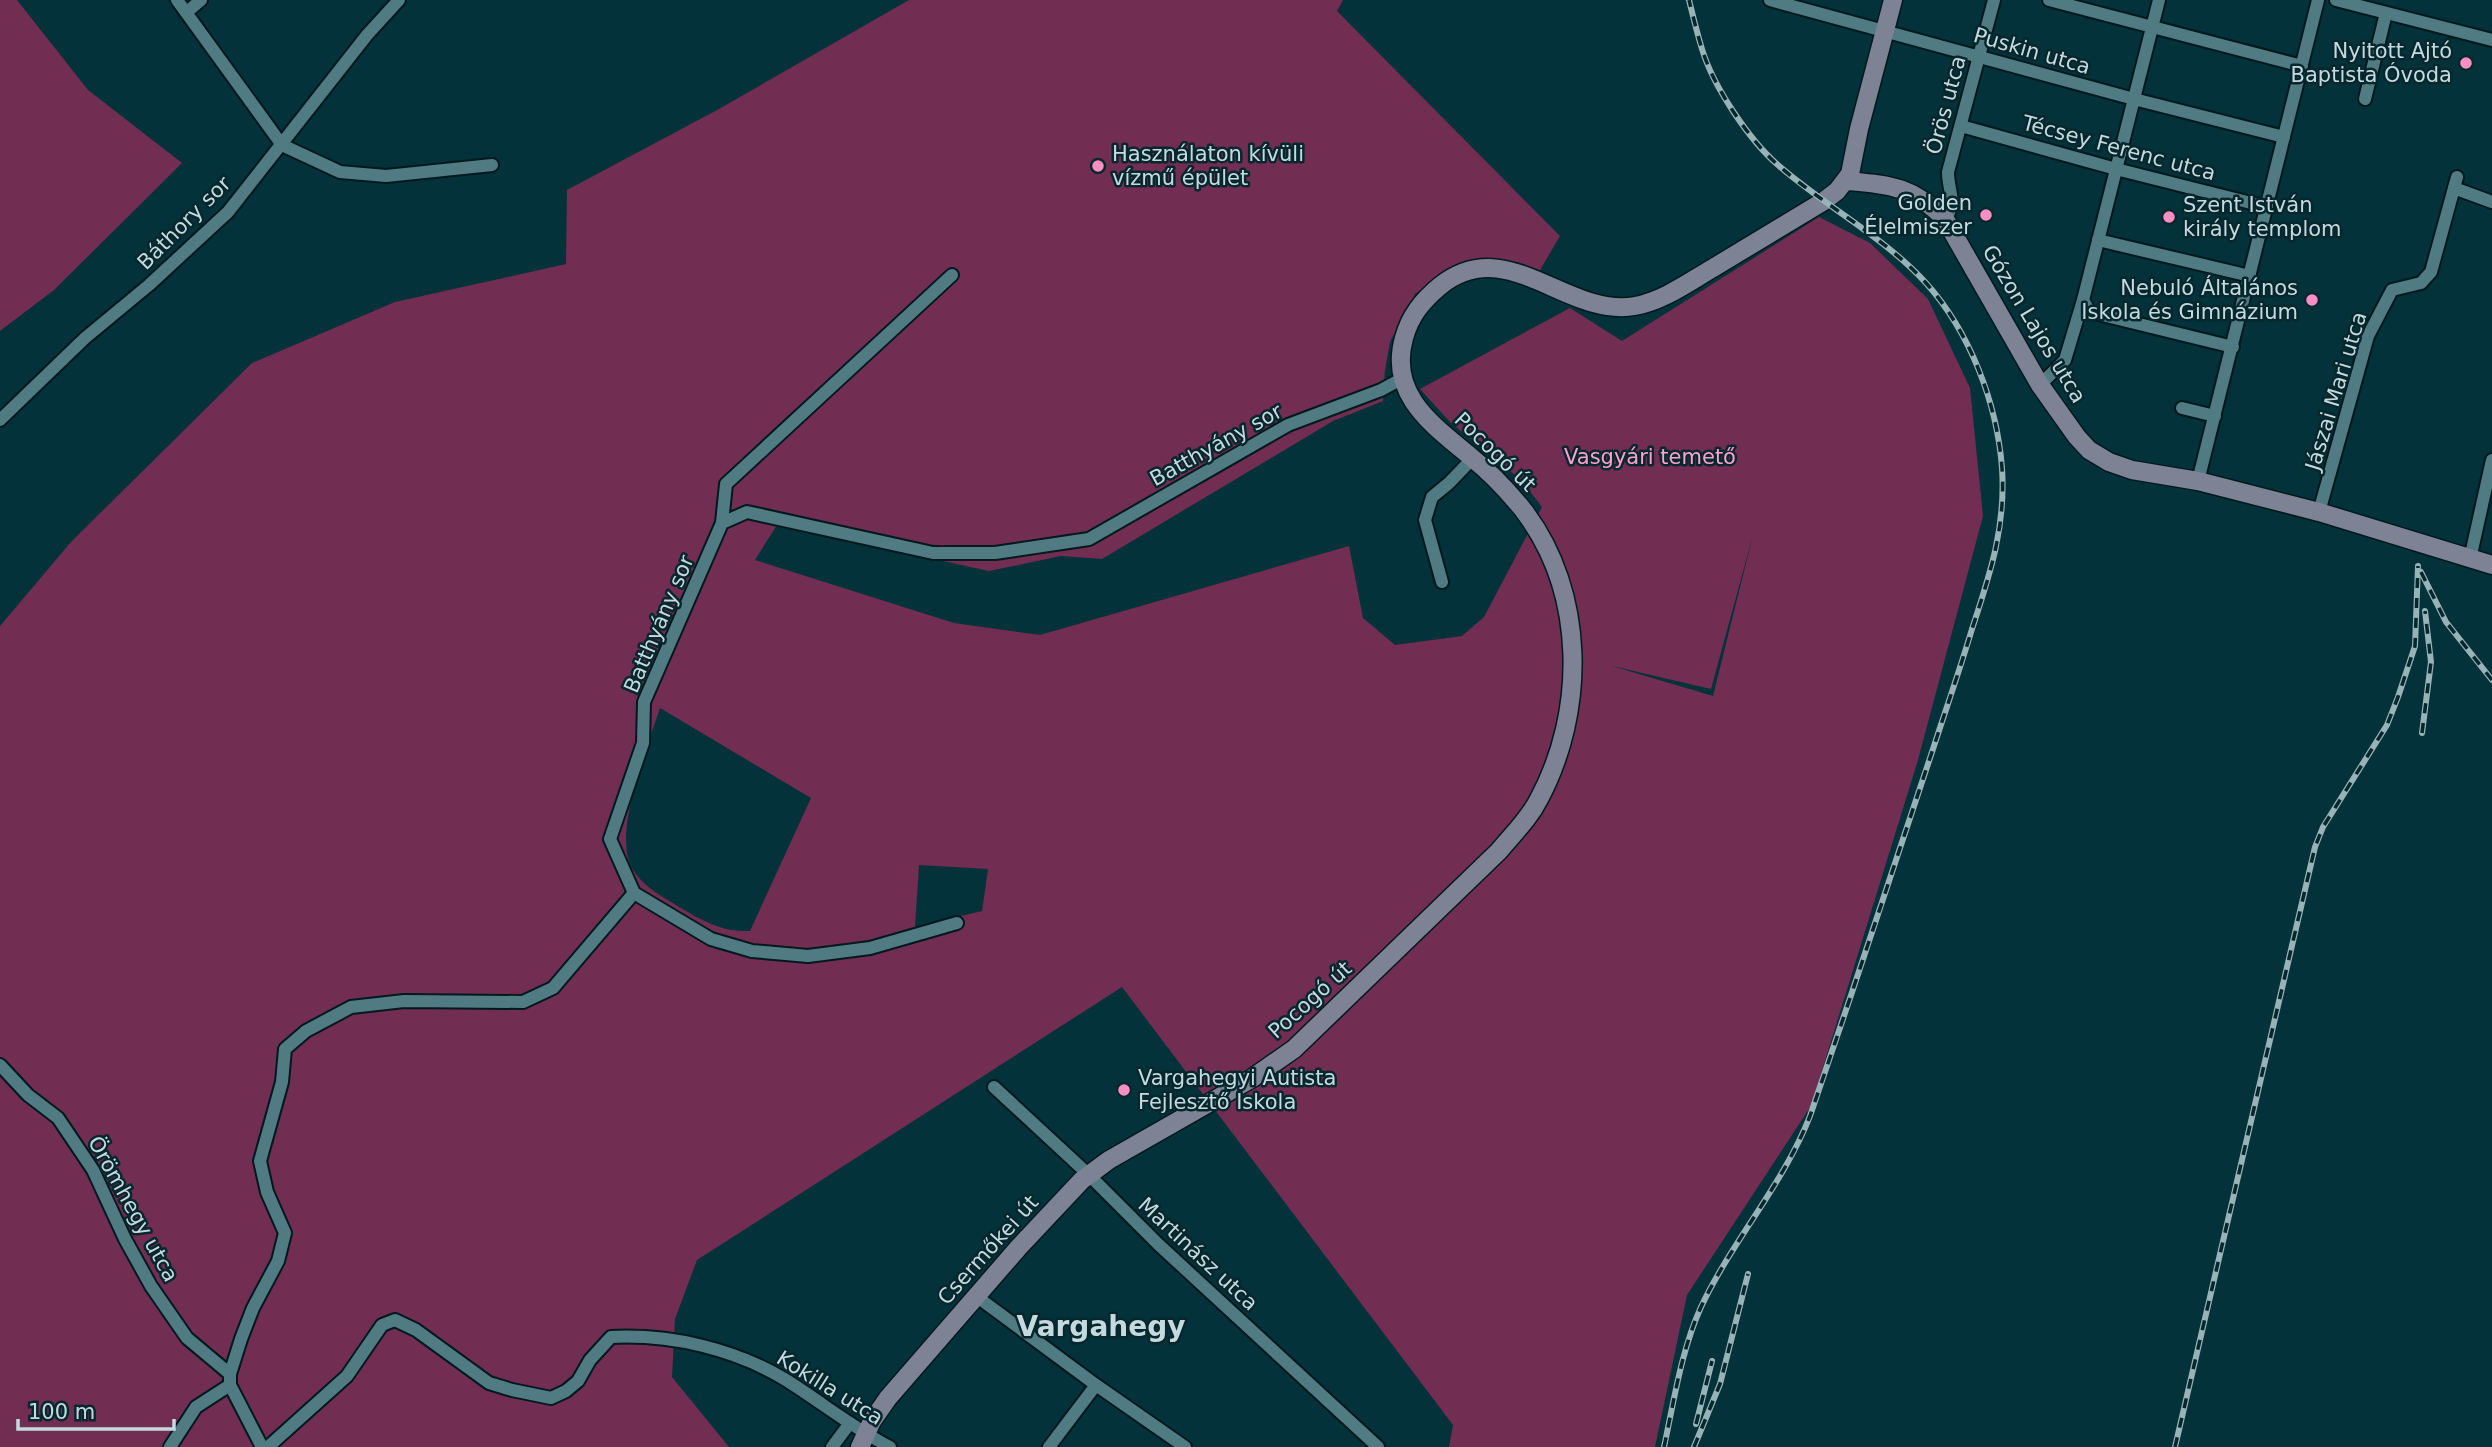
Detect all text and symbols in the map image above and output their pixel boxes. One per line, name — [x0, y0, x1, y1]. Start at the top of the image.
street label: Puskin utca — [1971, 23, 2093, 79]
place label: Nyitott Ajtó Baptista Óvoda — [2291, 39, 2452, 87]
street label: Örös utca — [1920, 53, 1971, 157]
marker: Nyitott Ajtó Baptista Óvoda — [2458, 55, 2474, 71]
street label: Técsey Ferenc utca — [2019, 110, 2218, 185]
place label: Használaton kívüli vízmű épület — [1112, 142, 1304, 190]
marker: Használaton kívüli vízmű épület — [1090, 158, 1106, 174]
street label: Báthory sor — [132, 171, 236, 275]
place label: Golden Élelmiszer — [1864, 191, 1972, 239]
place label: Szent István király templom — [2183, 193, 2342, 241]
marker: Golden Élelmiszer — [1978, 207, 1994, 223]
marker: Szent István király templom — [2161, 209, 2177, 225]
street label: Gózon Lajos utca — [1977, 241, 2091, 407]
place label: Nebuló Általános Iskola és Gimnázium — [2081, 275, 2298, 324]
marker: Nebuló Általános Iskola és Gimnázium — [2304, 292, 2320, 308]
street label: Jászai Mari utca — [2300, 309, 2372, 475]
street label: Batthyány sor — [1146, 399, 1287, 491]
street label: Pocogó út — [1449, 407, 1541, 497]
park label: Vasgyári temető — [1564, 445, 1736, 469]
street label: Batthyány sor — [619, 551, 699, 696]
street label: Pocogó út — [1263, 956, 1357, 1044]
place label: Vargahegyi Autista Fejlesztő Iskola — [1138, 1066, 1336, 1114]
marker: Vargahegyi Autista Fejlesztő Iskola — [1116, 1082, 1132, 1098]
street label: Örömhegy utca — [83, 1132, 184, 1286]
street label: Csermőkei út — [933, 1191, 1043, 1309]
street label: Martinász utca — [1133, 1193, 1263, 1315]
district label: Vargahegy — [1017, 1310, 1186, 1343]
street label: Kokilla utca — [772, 1346, 888, 1430]
scale bar — [18, 1388, 173, 1432]
text: 100 m — [28, 1400, 95, 1424]

